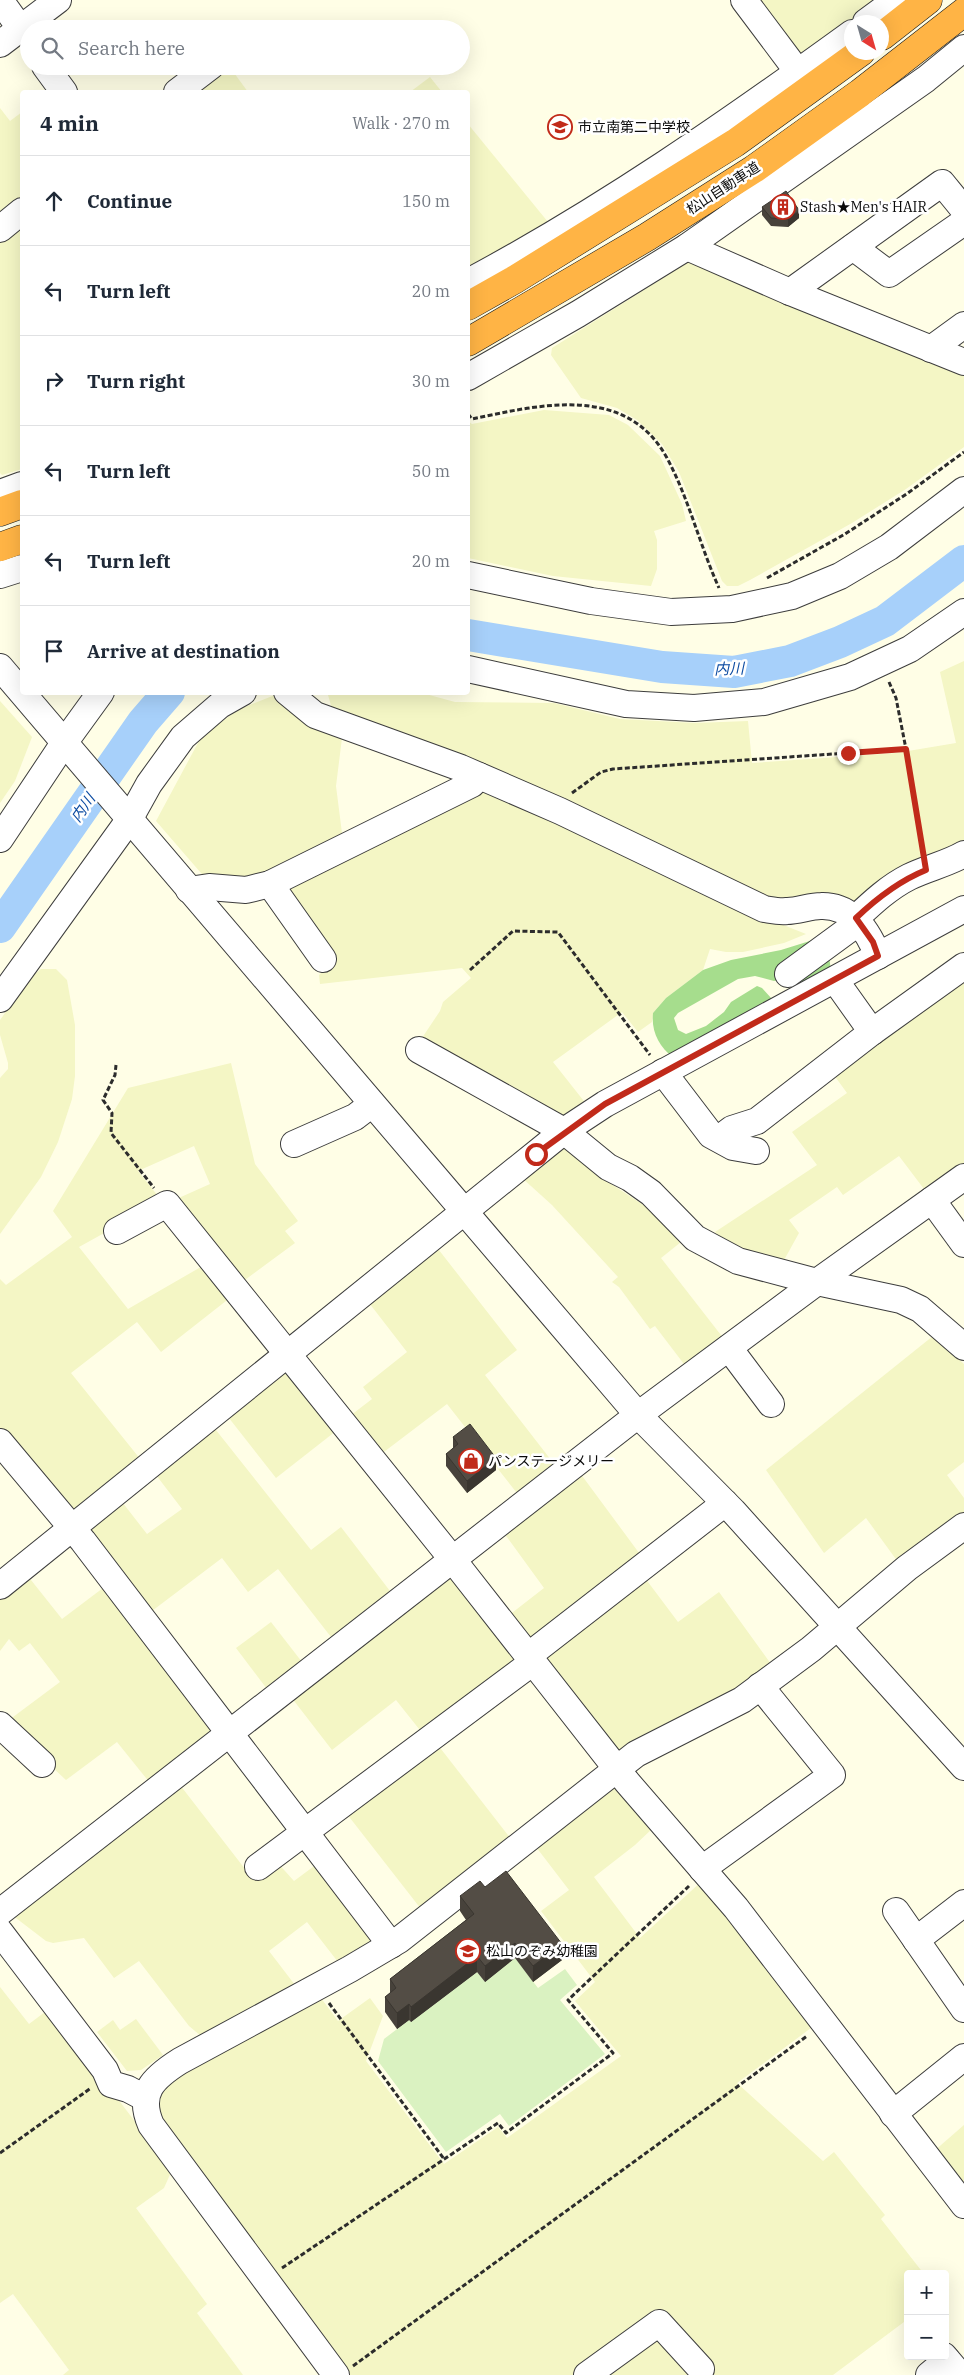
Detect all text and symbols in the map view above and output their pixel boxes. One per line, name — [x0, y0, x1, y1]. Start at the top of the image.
north arrow — [844, 15, 889, 60]
search box — [20, 20, 470, 75]
icon: search — [38, 34, 66, 62]
text: Search here — [78, 36, 185, 60]
text: 4 min — [40, 109, 99, 137]
text: Walk · 270 m — [352, 113, 450, 133]
school or university icon: 市立南第二中学校 — [547, 114, 573, 140]
place label: 市立南第二中学校 — [578, 118, 690, 136]
street label: 松山自動車道 — [683, 158, 763, 218]
icon: ahead — [40, 187, 68, 215]
text: Continue — [87, 189, 172, 213]
text: 150 m — [402, 191, 450, 211]
building icon: Stash★Men's HAIR — [770, 194, 796, 220]
place label: Stash★Men's HAIR — [800, 198, 927, 216]
icon: left — [40, 277, 68, 305]
text: Turn left — [87, 279, 170, 303]
text: 20 m — [412, 281, 450, 301]
icon: right — [40, 367, 68, 395]
text: Turn right — [87, 369, 185, 393]
text: 30 m — [412, 371, 450, 391]
icon: left — [40, 457, 68, 485]
text: Turn left — [87, 459, 170, 483]
text: 50 m — [412, 461, 450, 481]
icon: left — [40, 547, 68, 575]
text: Turn left — [87, 549, 170, 573]
text: 20 m — [412, 551, 450, 571]
icon: arrive — [40, 637, 68, 665]
text: Arrive at destination — [87, 639, 280, 663]
water label: 内川 — [714, 658, 746, 679]
route end — [837, 742, 860, 765]
water label: 内川 — [66, 788, 100, 825]
route start — [525, 1143, 548, 1166]
shop icon: パンステージメリー — [458, 1448, 484, 1474]
place label: パンステージメリー — [488, 1452, 614, 1470]
school or university icon: 松山のぞみ幼稚園 — [455, 1938, 481, 1964]
place label: 松山のぞみ幼稚園 — [486, 1942, 598, 1960]
map controls — [904, 2270, 949, 2360]
button: + — [904, 2270, 949, 2315]
button: − — [904, 2315, 949, 2360]

